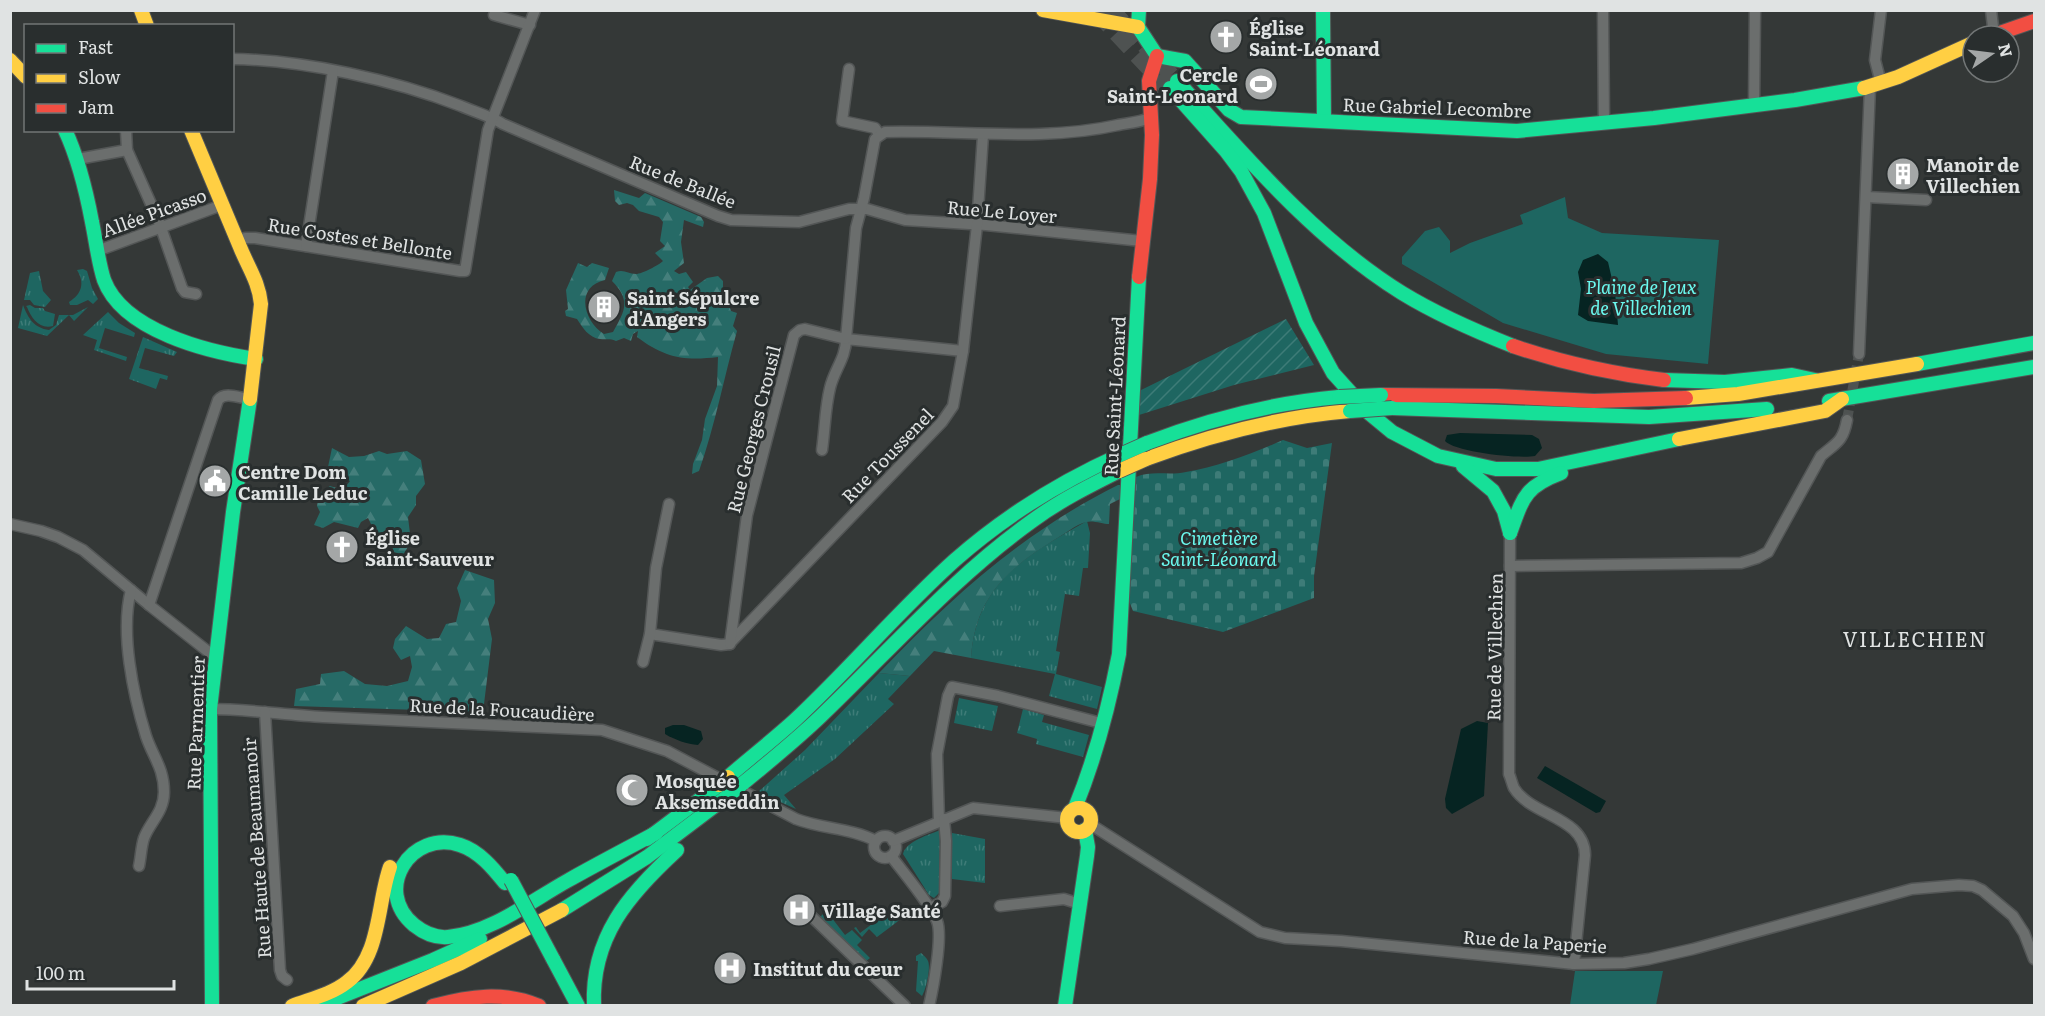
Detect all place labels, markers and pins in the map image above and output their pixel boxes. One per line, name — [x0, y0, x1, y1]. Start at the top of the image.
place label: Église Saint-Léonard — [1249, 14, 1380, 62]
church icon: Église Saint-Léonard — [1208, 19, 1244, 55]
place label: Cercle Saint-Leonard — [1107, 61, 1238, 109]
sports icon: Cercle Saint-Leonard — [1243, 66, 1279, 102]
place label: Manoir de Villechien — [1926, 151, 2021, 199]
building icon: Manoir de Villechien — [1885, 156, 1921, 192]
place label: Saint Sépulcre d'Angers — [627, 284, 759, 332]
building icon: Saint Sépulcre d'Angers — [586, 289, 622, 325]
place label: Centre Dom Camille Leduc — [238, 458, 368, 506]
public building icon: Centre Dom Camille Leduc — [197, 463, 233, 499]
place label: Église Saint-Sauveur — [365, 524, 494, 572]
church icon: Église Saint-Sauveur — [324, 529, 360, 565]
place label: Mosquée Aksemseddin — [655, 767, 780, 815]
mosque icon: Mosquée Aksemseddin — [614, 772, 650, 808]
hospital icon: Village Santé — [781, 892, 817, 928]
place label: Village Santé — [822, 897, 941, 924]
hospital icon: Institut du cœur — [712, 950, 748, 986]
place label: Institut du cœur — [753, 955, 903, 982]

